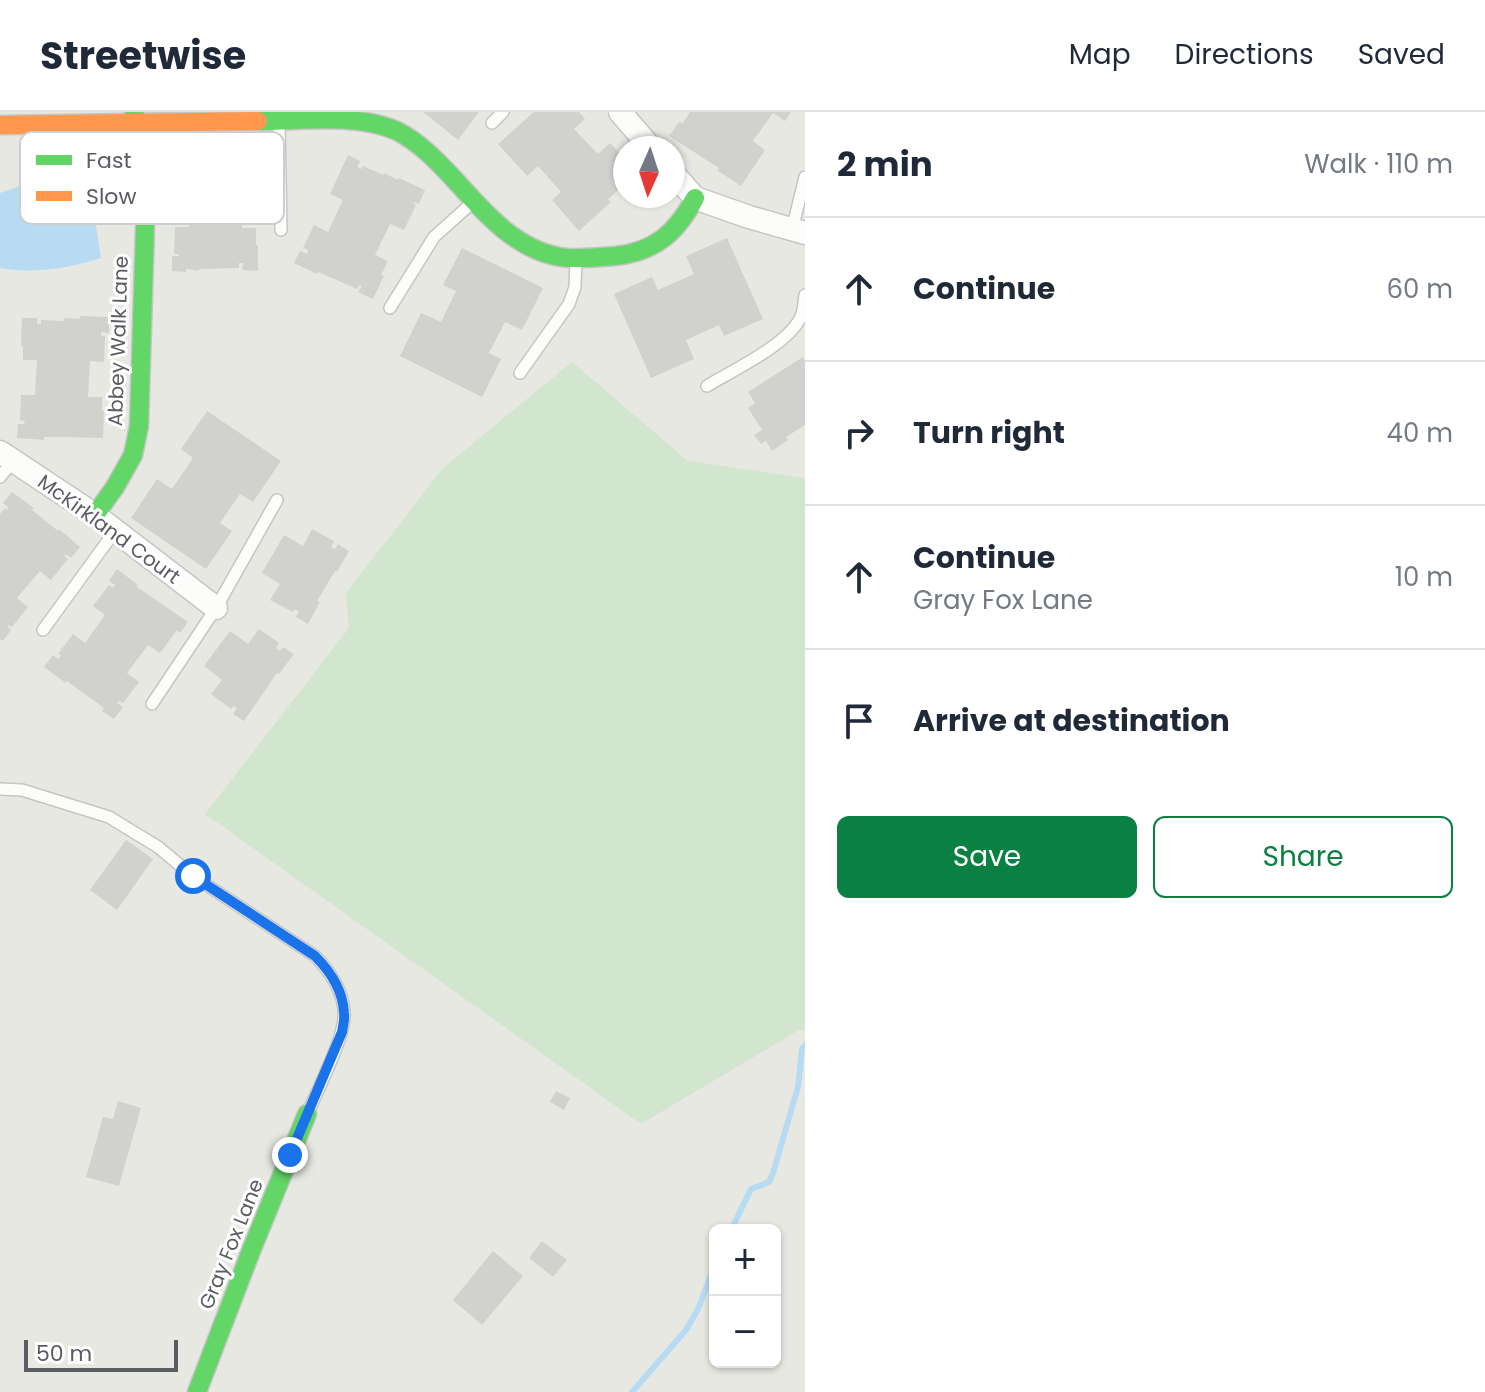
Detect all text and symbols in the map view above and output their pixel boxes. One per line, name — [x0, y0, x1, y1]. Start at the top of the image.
text: Streetwise — [40, 29, 246, 82]
text: Map — [1069, 35, 1131, 74]
text: Directions — [1175, 35, 1314, 74]
text: Saved — [1358, 35, 1445, 74]
legend — [20, 132, 284, 224]
north arrow — [613, 136, 685, 208]
text: 2 min — [837, 140, 933, 188]
text: Fast — [86, 145, 131, 176]
text: Walk · 110 m — [1304, 146, 1453, 182]
text: Slow — [86, 181, 136, 212]
street label: Abbey Walk Lane — [101, 255, 135, 427]
icon: ahead — [837, 267, 881, 311]
text: Continue — [913, 267, 1055, 310]
text: 60 m — [1386, 271, 1453, 307]
icon: right — [837, 411, 881, 455]
text: Turn right — [913, 411, 1065, 454]
text: 40 m — [1387, 415, 1453, 451]
street label: McKirkland Court — [32, 468, 186, 590]
text: Continue — [913, 536, 1055, 579]
icon: ahead — [837, 555, 881, 599]
text: 10 m — [1395, 559, 1453, 595]
text: Gray Fox Lane — [913, 582, 1093, 618]
icon: arrive — [837, 699, 881, 743]
text: Arrive at destination — [913, 699, 1230, 742]
button: Save — [837, 816, 1137, 898]
button: Share — [1153, 816, 1453, 898]
route start — [175, 858, 211, 894]
route end — [272, 1137, 308, 1173]
street label: Gray Fox Lane — [192, 1175, 270, 1313]
map controls — [709, 1224, 781, 1368]
button: + — [709, 1224, 781, 1296]
button: − — [709, 1296, 781, 1368]
scale bar — [24, 1336, 178, 1372]
text: 50 m — [36, 1338, 92, 1369]

